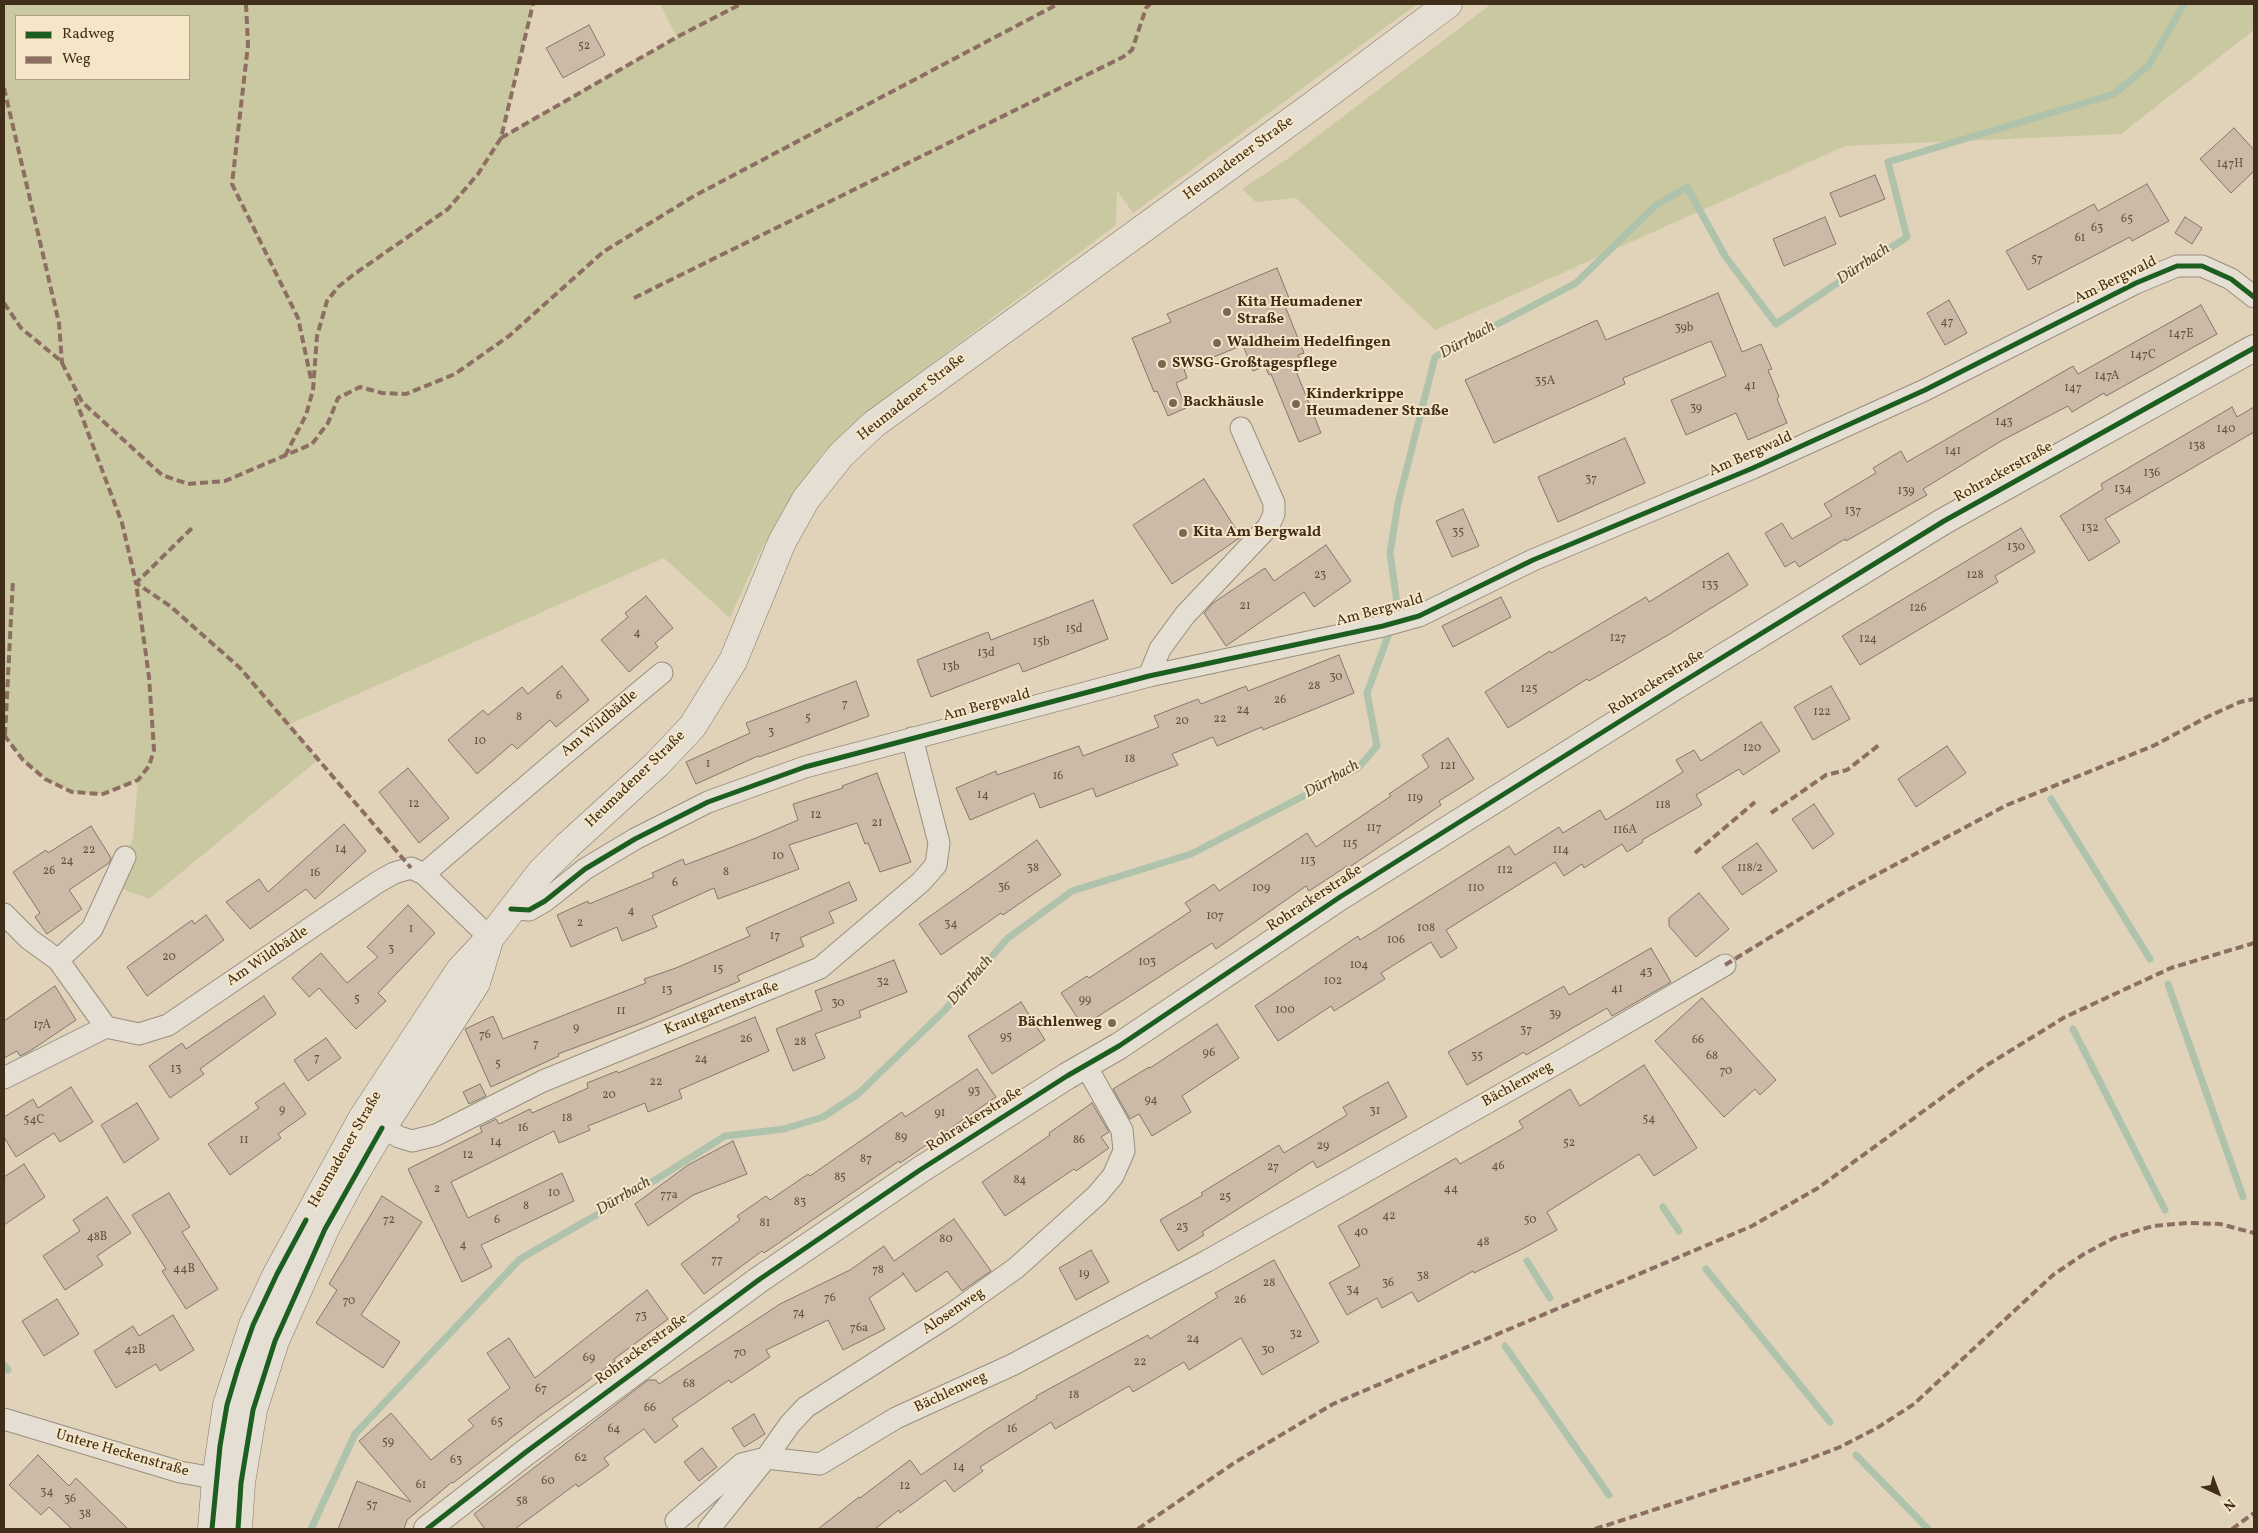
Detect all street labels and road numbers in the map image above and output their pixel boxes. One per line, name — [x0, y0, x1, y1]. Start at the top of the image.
street label: Heumadener Straße — [1180, 113, 1298, 205]
street label: Am Bergwald — [2072, 253, 2160, 309]
street label: Heumadener Straße — [854, 350, 970, 446]
street label: Am Bergwald — [1707, 429, 1795, 481]
street label: Rohrackerstraße — [1952, 439, 2056, 507]
street label: Am Bergwald — [1335, 591, 1425, 631]
street label: Rohrackerstraße — [1606, 646, 1708, 720]
street label: Am Bergwald — [942, 686, 1032, 726]
street label: Am Wildbädle — [558, 687, 642, 761]
street label: Heumadener Straße — [582, 728, 690, 832]
street label: Rohrackerstraße — [1264, 862, 1366, 936]
street label: Am Wildbädle — [224, 923, 312, 991]
street label: Krautgartenstraße — [662, 978, 782, 1040]
street label: Bächlenweg — [1479, 1058, 1557, 1112]
street label: Rohrackerstraße — [924, 1083, 1026, 1157]
street label: Heumadener Straße — [305, 1088, 387, 1212]
street label: Alosenweg — [919, 1285, 989, 1339]
street label: Rohrackerstraße — [592, 1310, 692, 1390]
street label: Bächlenweg — [912, 1368, 990, 1418]
street label: Untere Heckenstraße — [53, 1426, 191, 1482]

